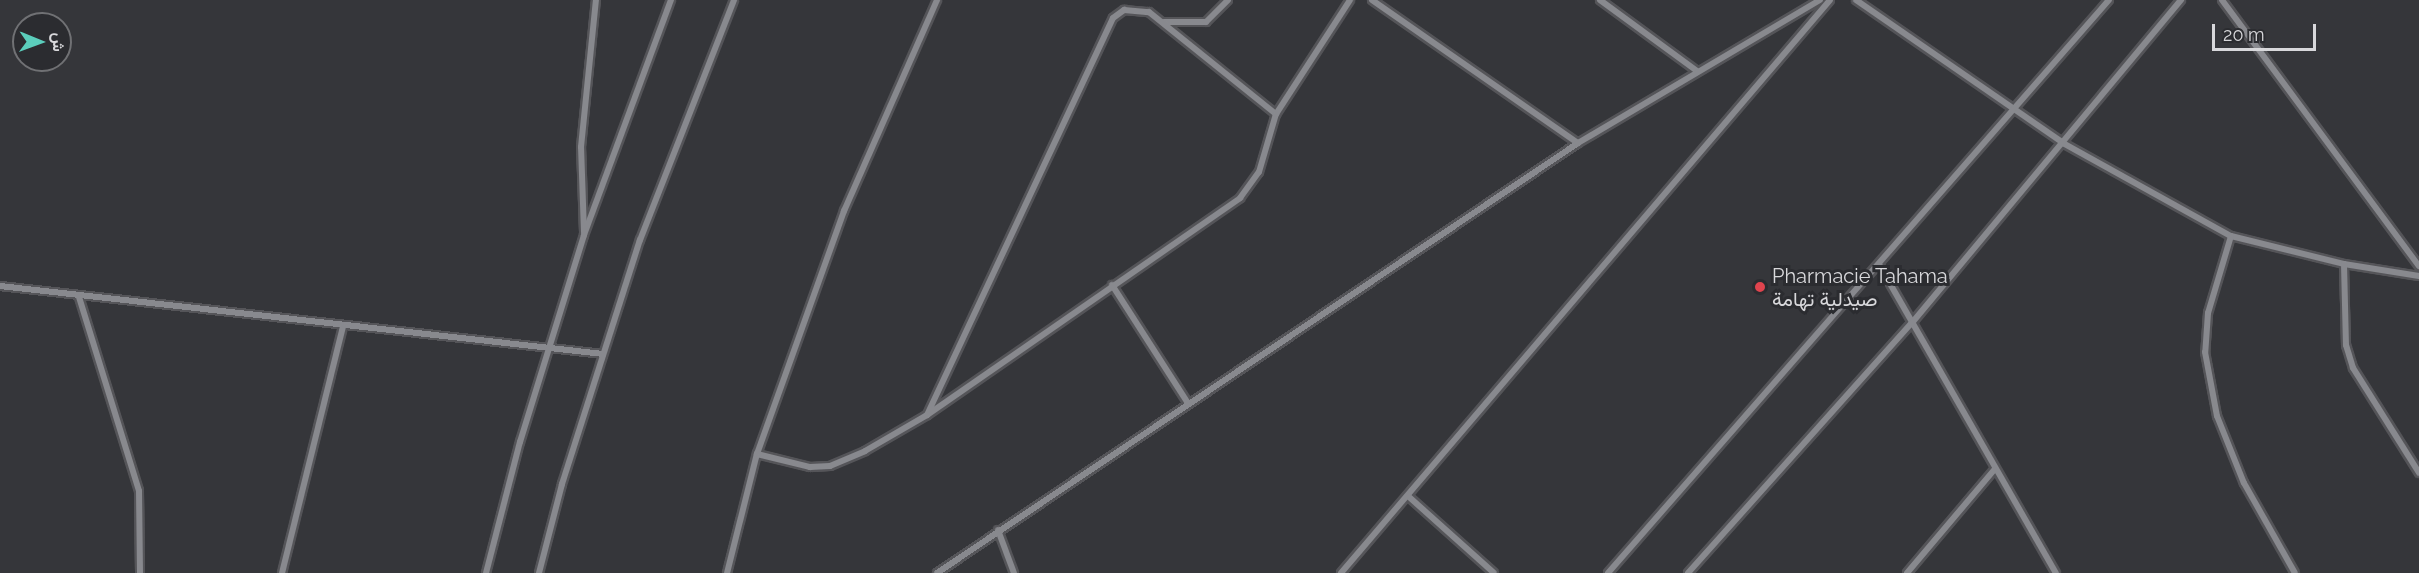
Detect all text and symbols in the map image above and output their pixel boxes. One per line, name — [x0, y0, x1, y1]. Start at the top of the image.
north arrow — [12, 12, 72, 72]
scale bar — [2215, 12, 2318, 50]
text: 20 m — [2223, 24, 2265, 45]
text: ش — [49, 32, 68, 52]
place label: Pharmacie Tahama صيدلية تهامة — [1772, 264, 1948, 311]
marker: Pharmacie Tahama صيدلية تهامة — [1753, 280, 1767, 294]

